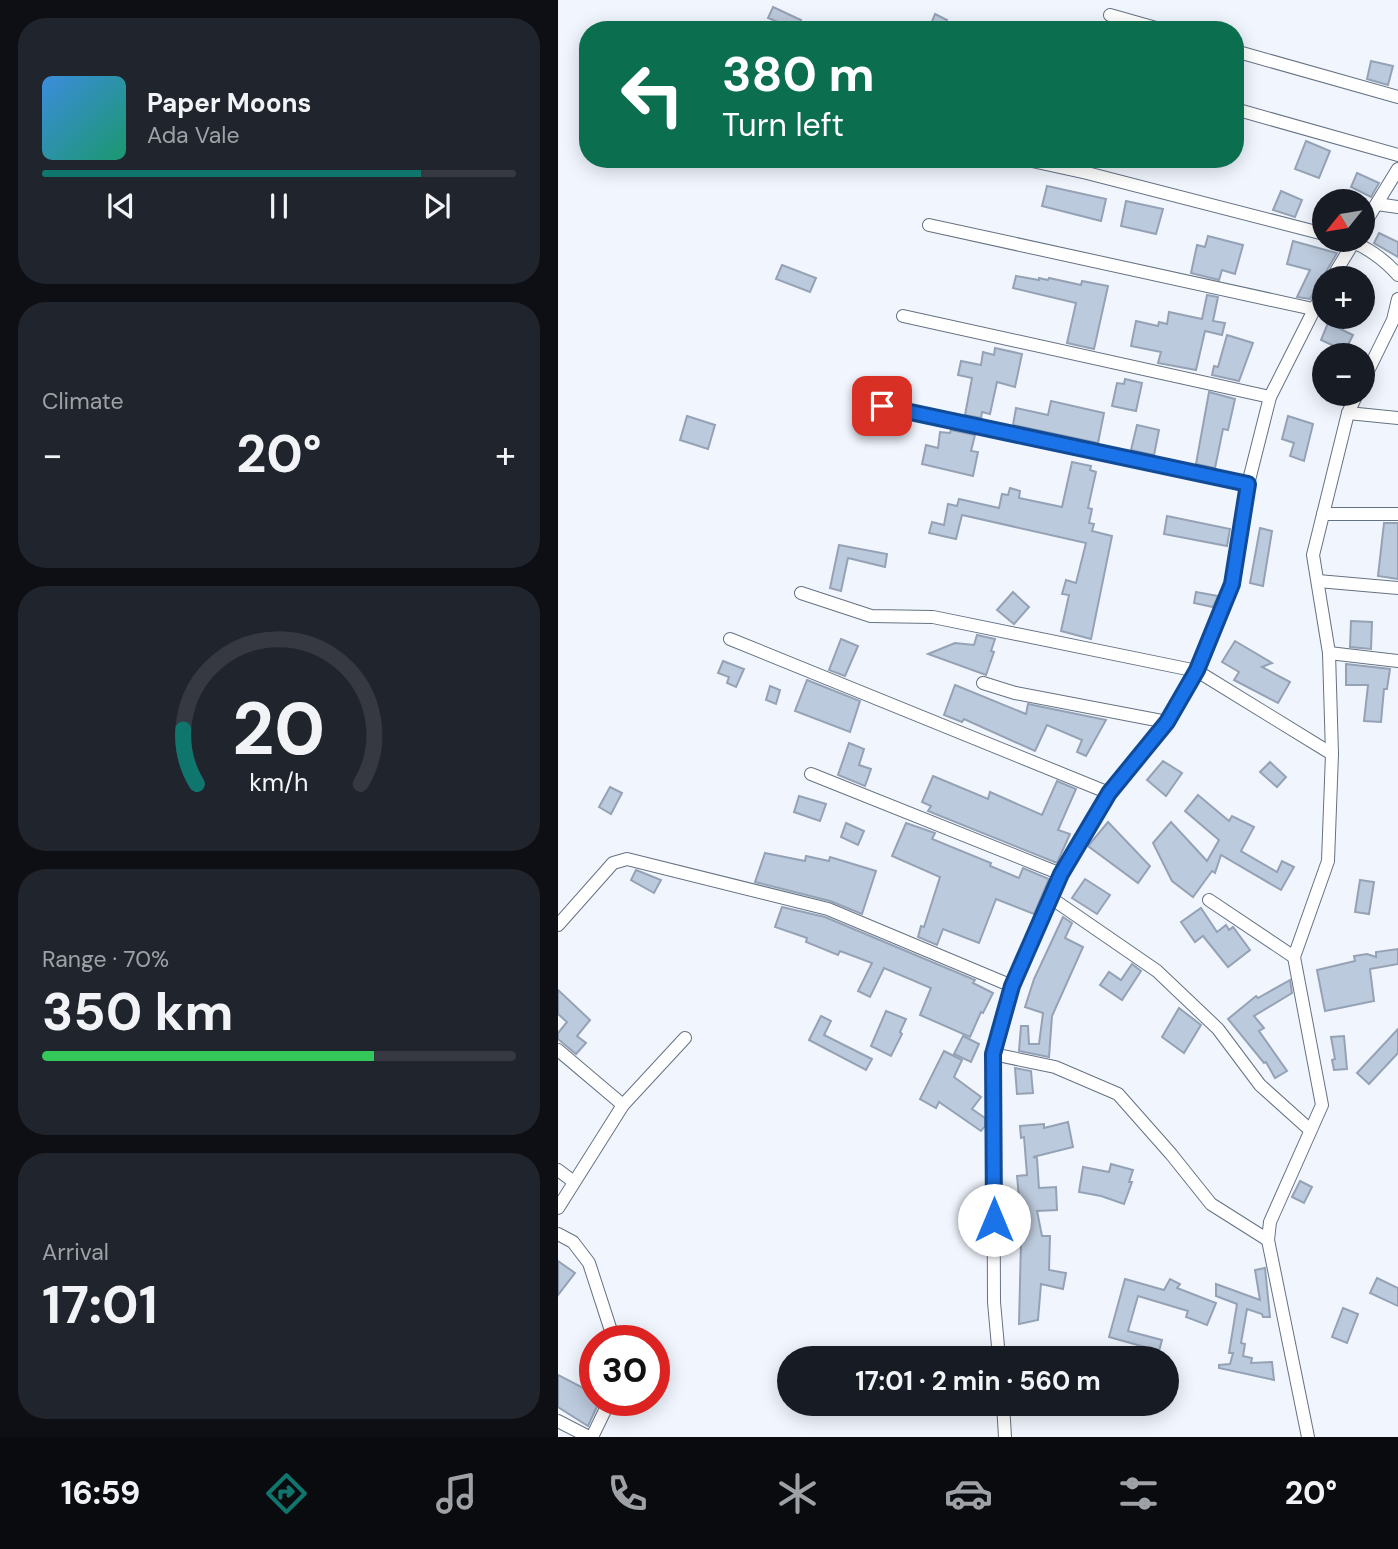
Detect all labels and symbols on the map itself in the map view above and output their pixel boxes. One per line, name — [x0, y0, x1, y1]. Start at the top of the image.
north arrow — [1312, 189, 1375, 252]
pin — [852, 376, 912, 436]
position arrow — [957, 1183, 1031, 1257]
speed limit sign: 30 — [579, 1325, 670, 1416]

